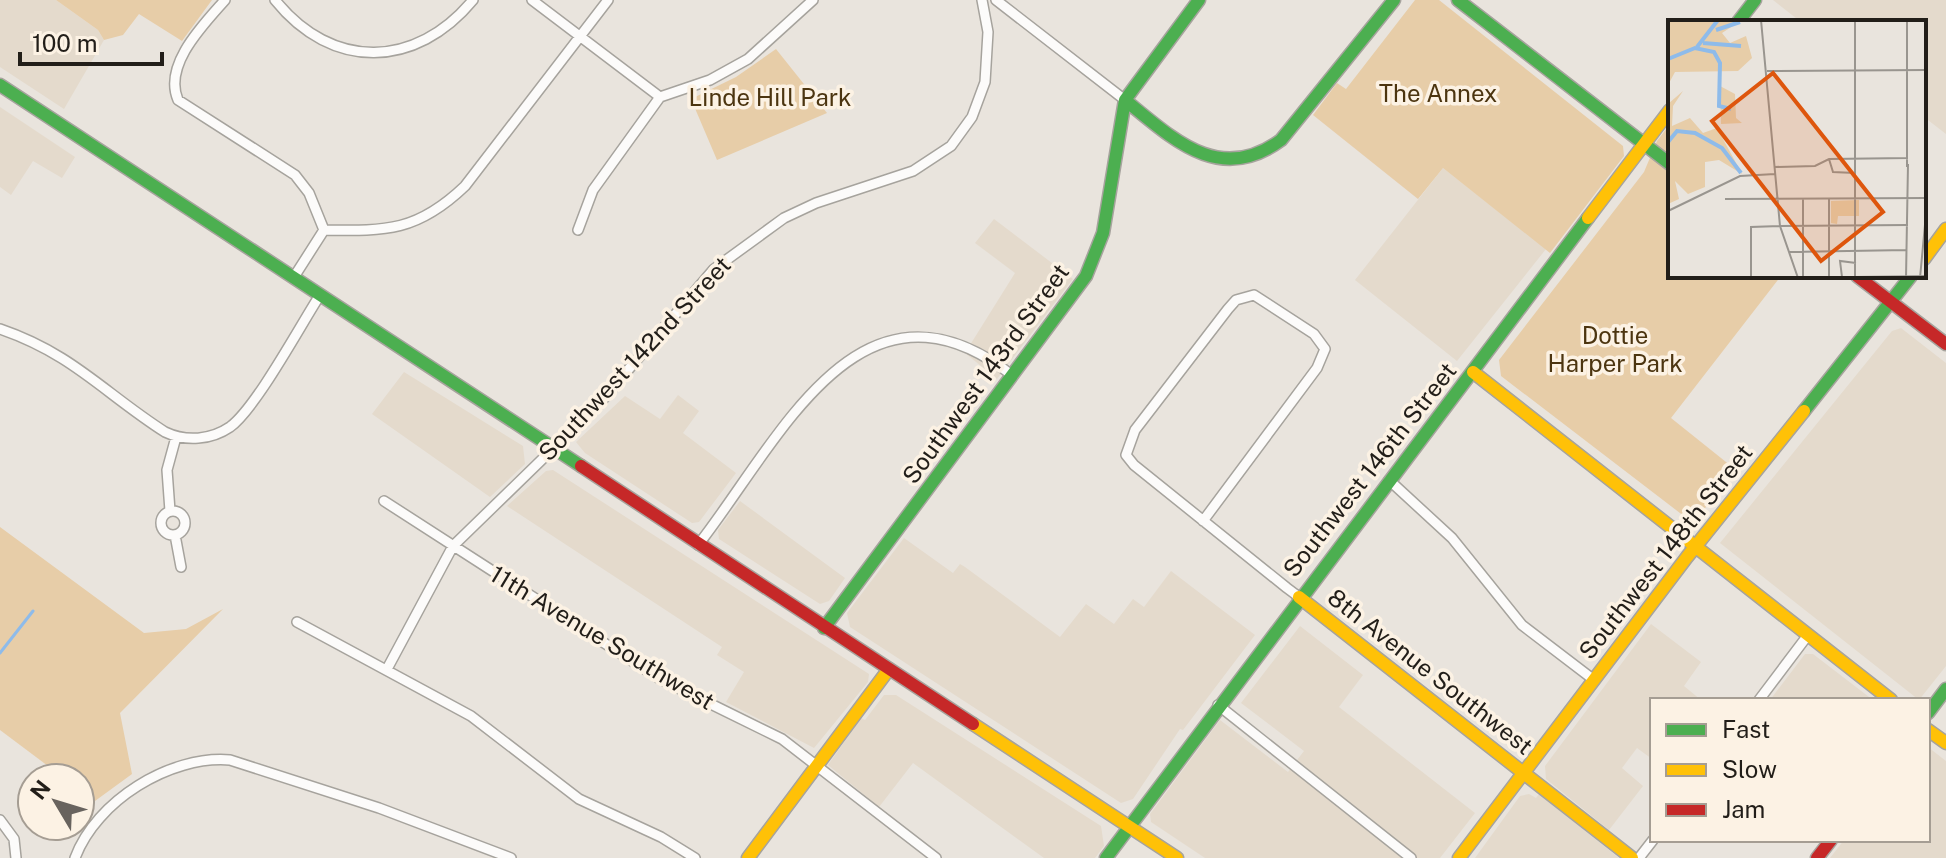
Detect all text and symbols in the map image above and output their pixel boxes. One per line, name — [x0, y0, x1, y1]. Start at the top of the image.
scale bar — [20, 16, 162, 66]
inset map — [1668, 20, 1926, 278]
text: 100 m — [32, 29, 98, 57]
park label: The Annex — [1379, 79, 1497, 107]
park label: Linde Hill Park — [688, 83, 852, 111]
street label: Southwest 142nd Street — [532, 251, 736, 466]
street label: Southwest 143rd Street — [896, 258, 1074, 489]
park label: Dottie Harper Park — [1547, 321, 1683, 377]
street label: Southwest 146th Street — [1277, 357, 1462, 582]
street label: Southwest 148th Street — [1573, 438, 1758, 664]
street label: 11th Avenue Southwest — [486, 559, 720, 715]
street label: 8th Avenue Southwest — [1323, 583, 1539, 760]
legend — [1650, 698, 1930, 842]
text: Fast — [1722, 715, 1770, 743]
text: Slow — [1722, 755, 1777, 783]
north arrow — [16, 762, 96, 842]
text: N — [25, 775, 56, 804]
text: Jam — [1722, 795, 1765, 823]

